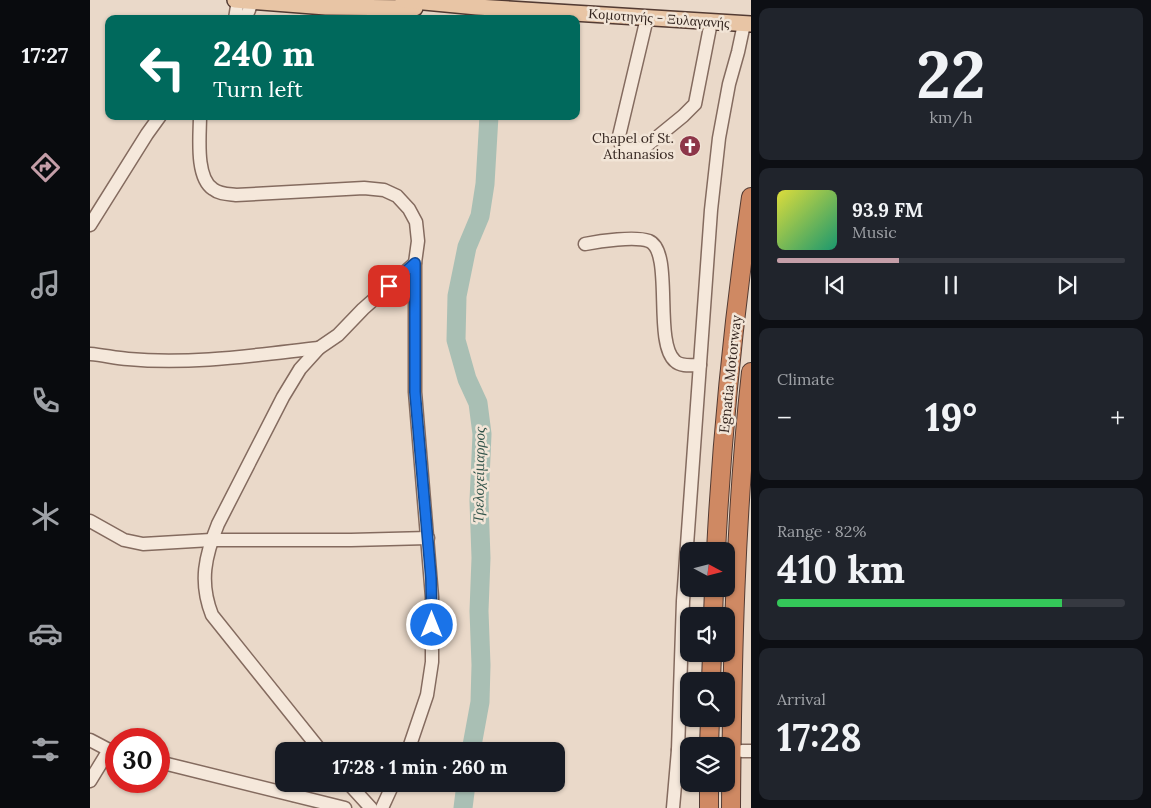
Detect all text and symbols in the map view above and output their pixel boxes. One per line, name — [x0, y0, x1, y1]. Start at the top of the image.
street label: Κομοτηνής - Ξυλαγανής — [588, 4, 731, 32]
text: 240 m — [213, 31, 314, 76]
text: 22 — [916, 33, 986, 116]
icon: left — [130, 35, 195, 100]
text: 17:27 — [22, 41, 68, 69]
text: Turn left — [213, 75, 303, 103]
text: km/h — [929, 107, 973, 127]
place label: Chapel of St. Athanasios — [592, 129, 674, 163]
church icon: Chapel of St. Athanasios — [678, 134, 702, 158]
icon: directions — [28, 150, 63, 185]
text: 93.9 FM — [852, 198, 923, 222]
text: Music — [852, 222, 897, 242]
pin — [368, 265, 410, 307]
icon: music — [28, 267, 63, 302]
icon: previous — [821, 271, 849, 299]
icon: pause — [937, 271, 965, 299]
icon: next — [1053, 271, 1081, 299]
icon: arrive — [375, 272, 403, 300]
street label: Egnatia Motorway — [715, 314, 745, 434]
text: Climate — [777, 369, 834, 389]
icon: phone — [28, 383, 63, 418]
text: 19° — [925, 393, 977, 441]
text: − — [777, 400, 792, 436]
text: + — [1110, 400, 1125, 436]
water label: Τρελοχείμαρρος — [468, 426, 489, 523]
icon: climate — [28, 499, 63, 534]
text: Range · 82% — [777, 521, 866, 541]
north arrow — [680, 542, 735, 598]
map controls — [680, 542, 735, 792]
text: 410 km — [777, 545, 905, 593]
position arrow — [405, 598, 457, 650]
button: sound — [680, 607, 735, 662]
icon: car — [28, 616, 63, 651]
button: search — [680, 672, 735, 727]
text: Arrival — [777, 689, 826, 709]
text: 17:28 — [777, 713, 862, 761]
speed limit sign: 30 — [105, 728, 170, 793]
icon: filters — [28, 732, 63, 767]
button: layers — [680, 737, 735, 792]
text: 17:28 · 1 min · 260 m — [332, 755, 508, 779]

